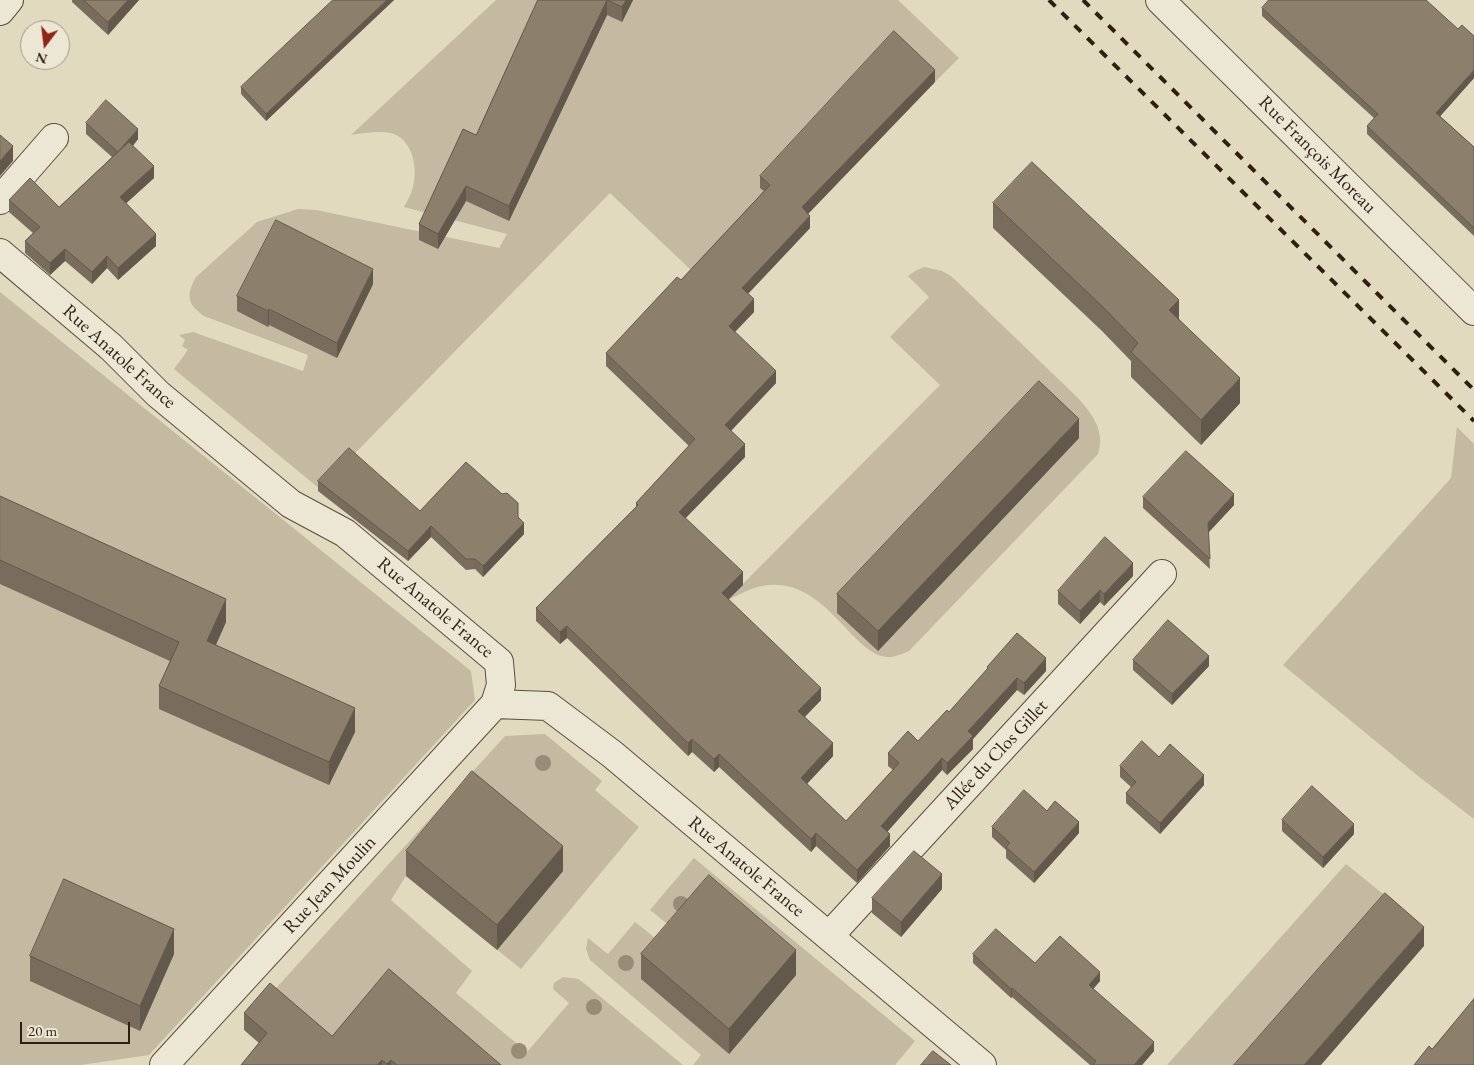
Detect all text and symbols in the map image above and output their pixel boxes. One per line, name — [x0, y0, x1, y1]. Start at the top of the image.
north arrow — [20, 20, 70, 70]
text: N — [34, 48, 49, 69]
street label: Rue François Moreau — [1253, 91, 1381, 219]
street label: Rue Anatole France — [58, 300, 180, 414]
street label: Rue Anatole France — [372, 553, 498, 663]
street label: Allée du Clos Gillet — [939, 695, 1053, 815]
street label: Rue Anatole France — [683, 812, 809, 922]
street label: Rue Jean Moulin — [279, 831, 381, 939]
scale bar — [22, 1012, 132, 1044]
text: 20 m — [28, 1021, 57, 1040]

